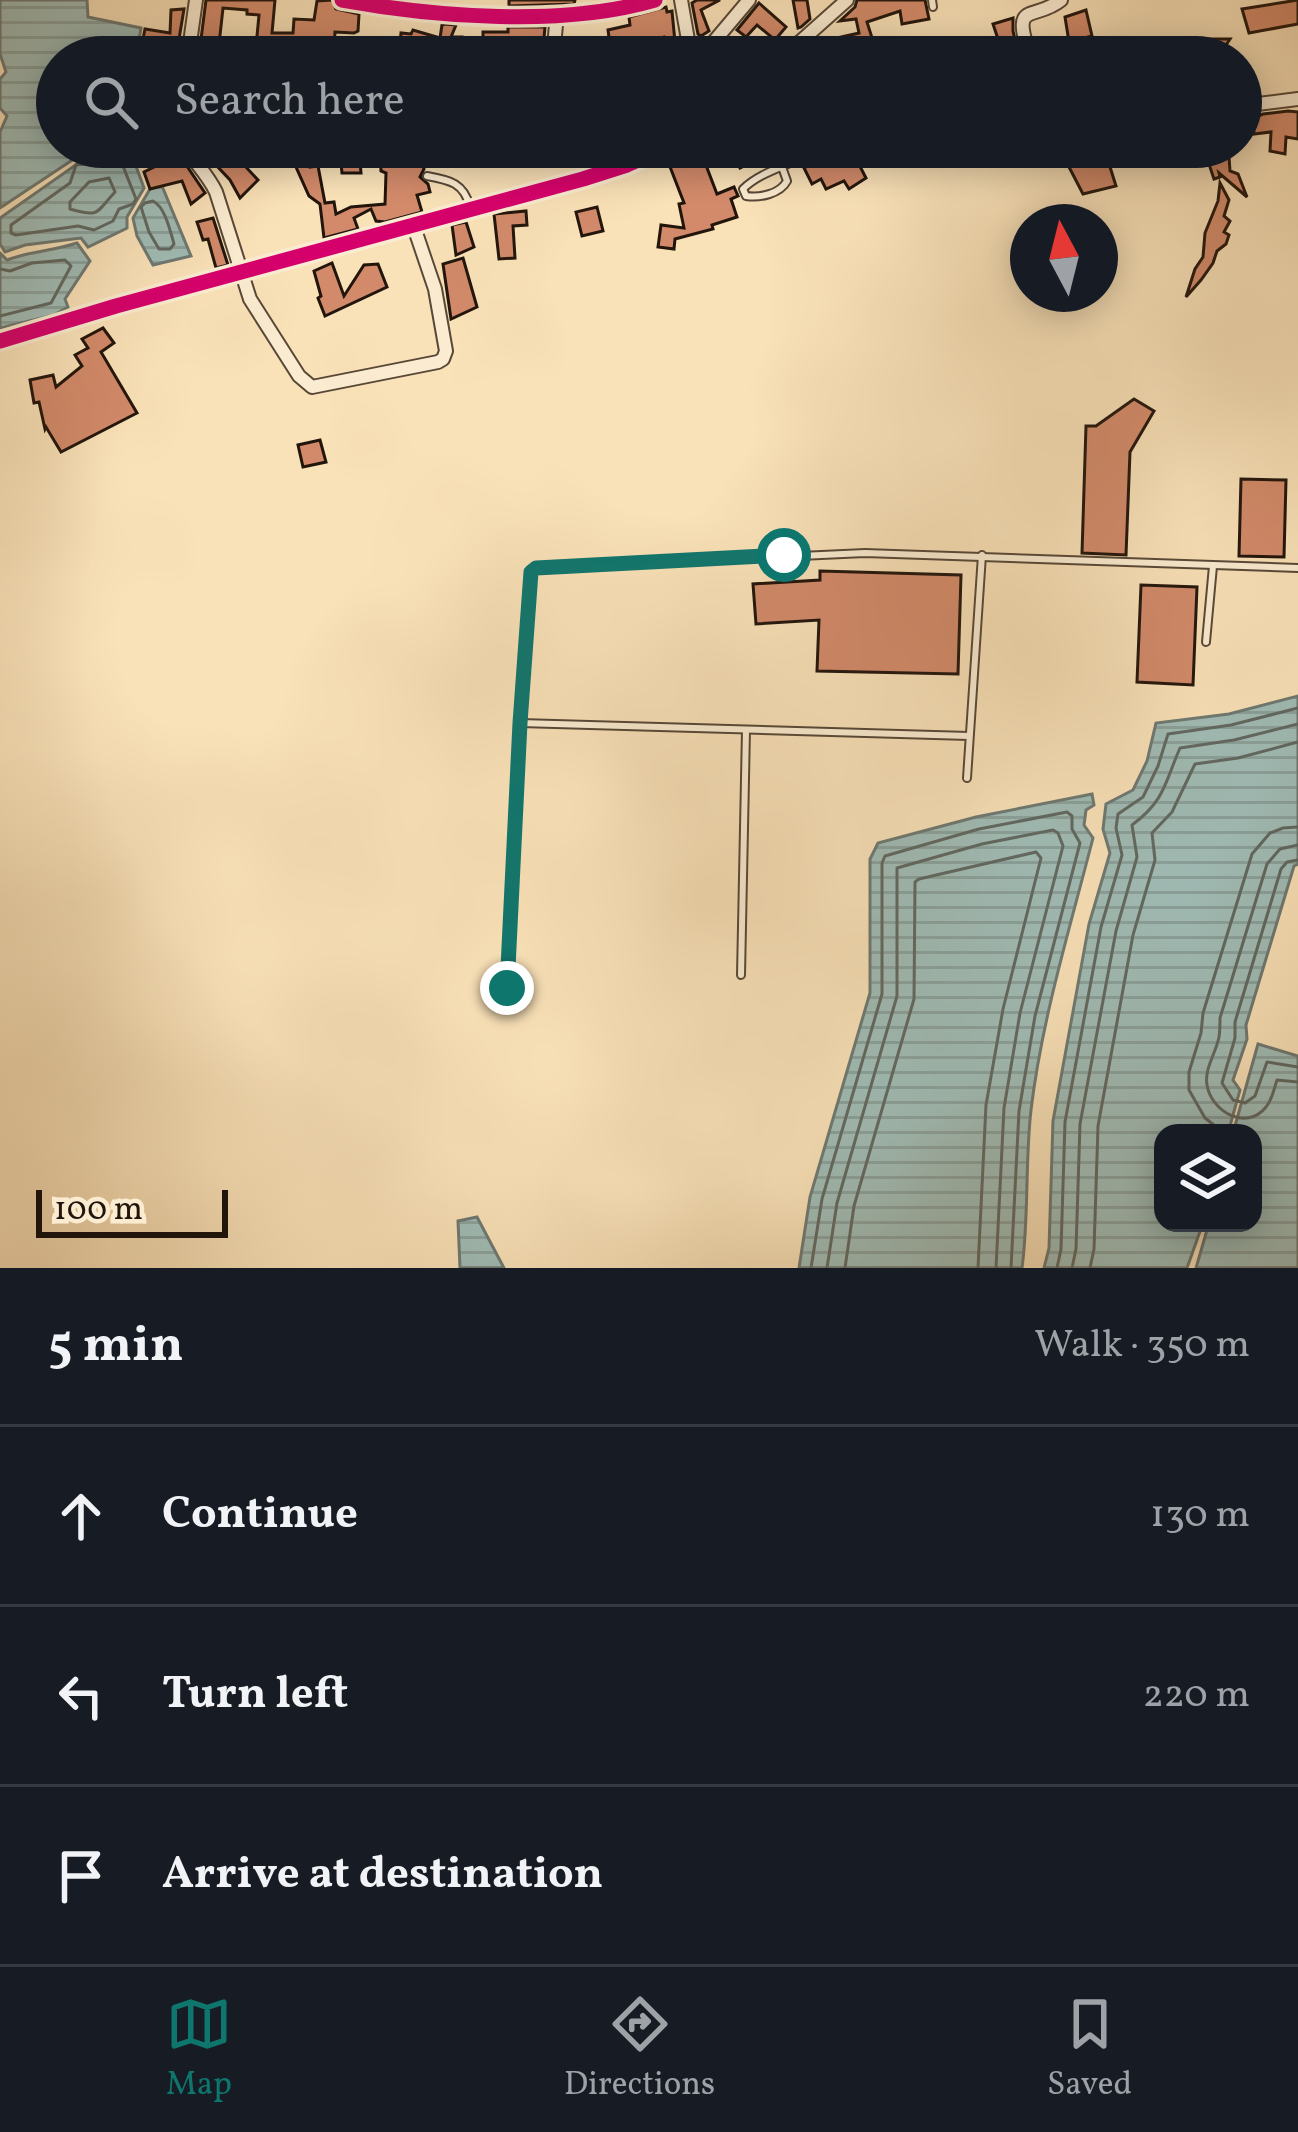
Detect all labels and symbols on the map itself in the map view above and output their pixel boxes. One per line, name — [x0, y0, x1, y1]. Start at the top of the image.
north arrow — [1010, 204, 1118, 312]
route start — [757, 528, 811, 582]
route end — [480, 961, 534, 1015]
scale bar — [36, 1184, 228, 1237]

